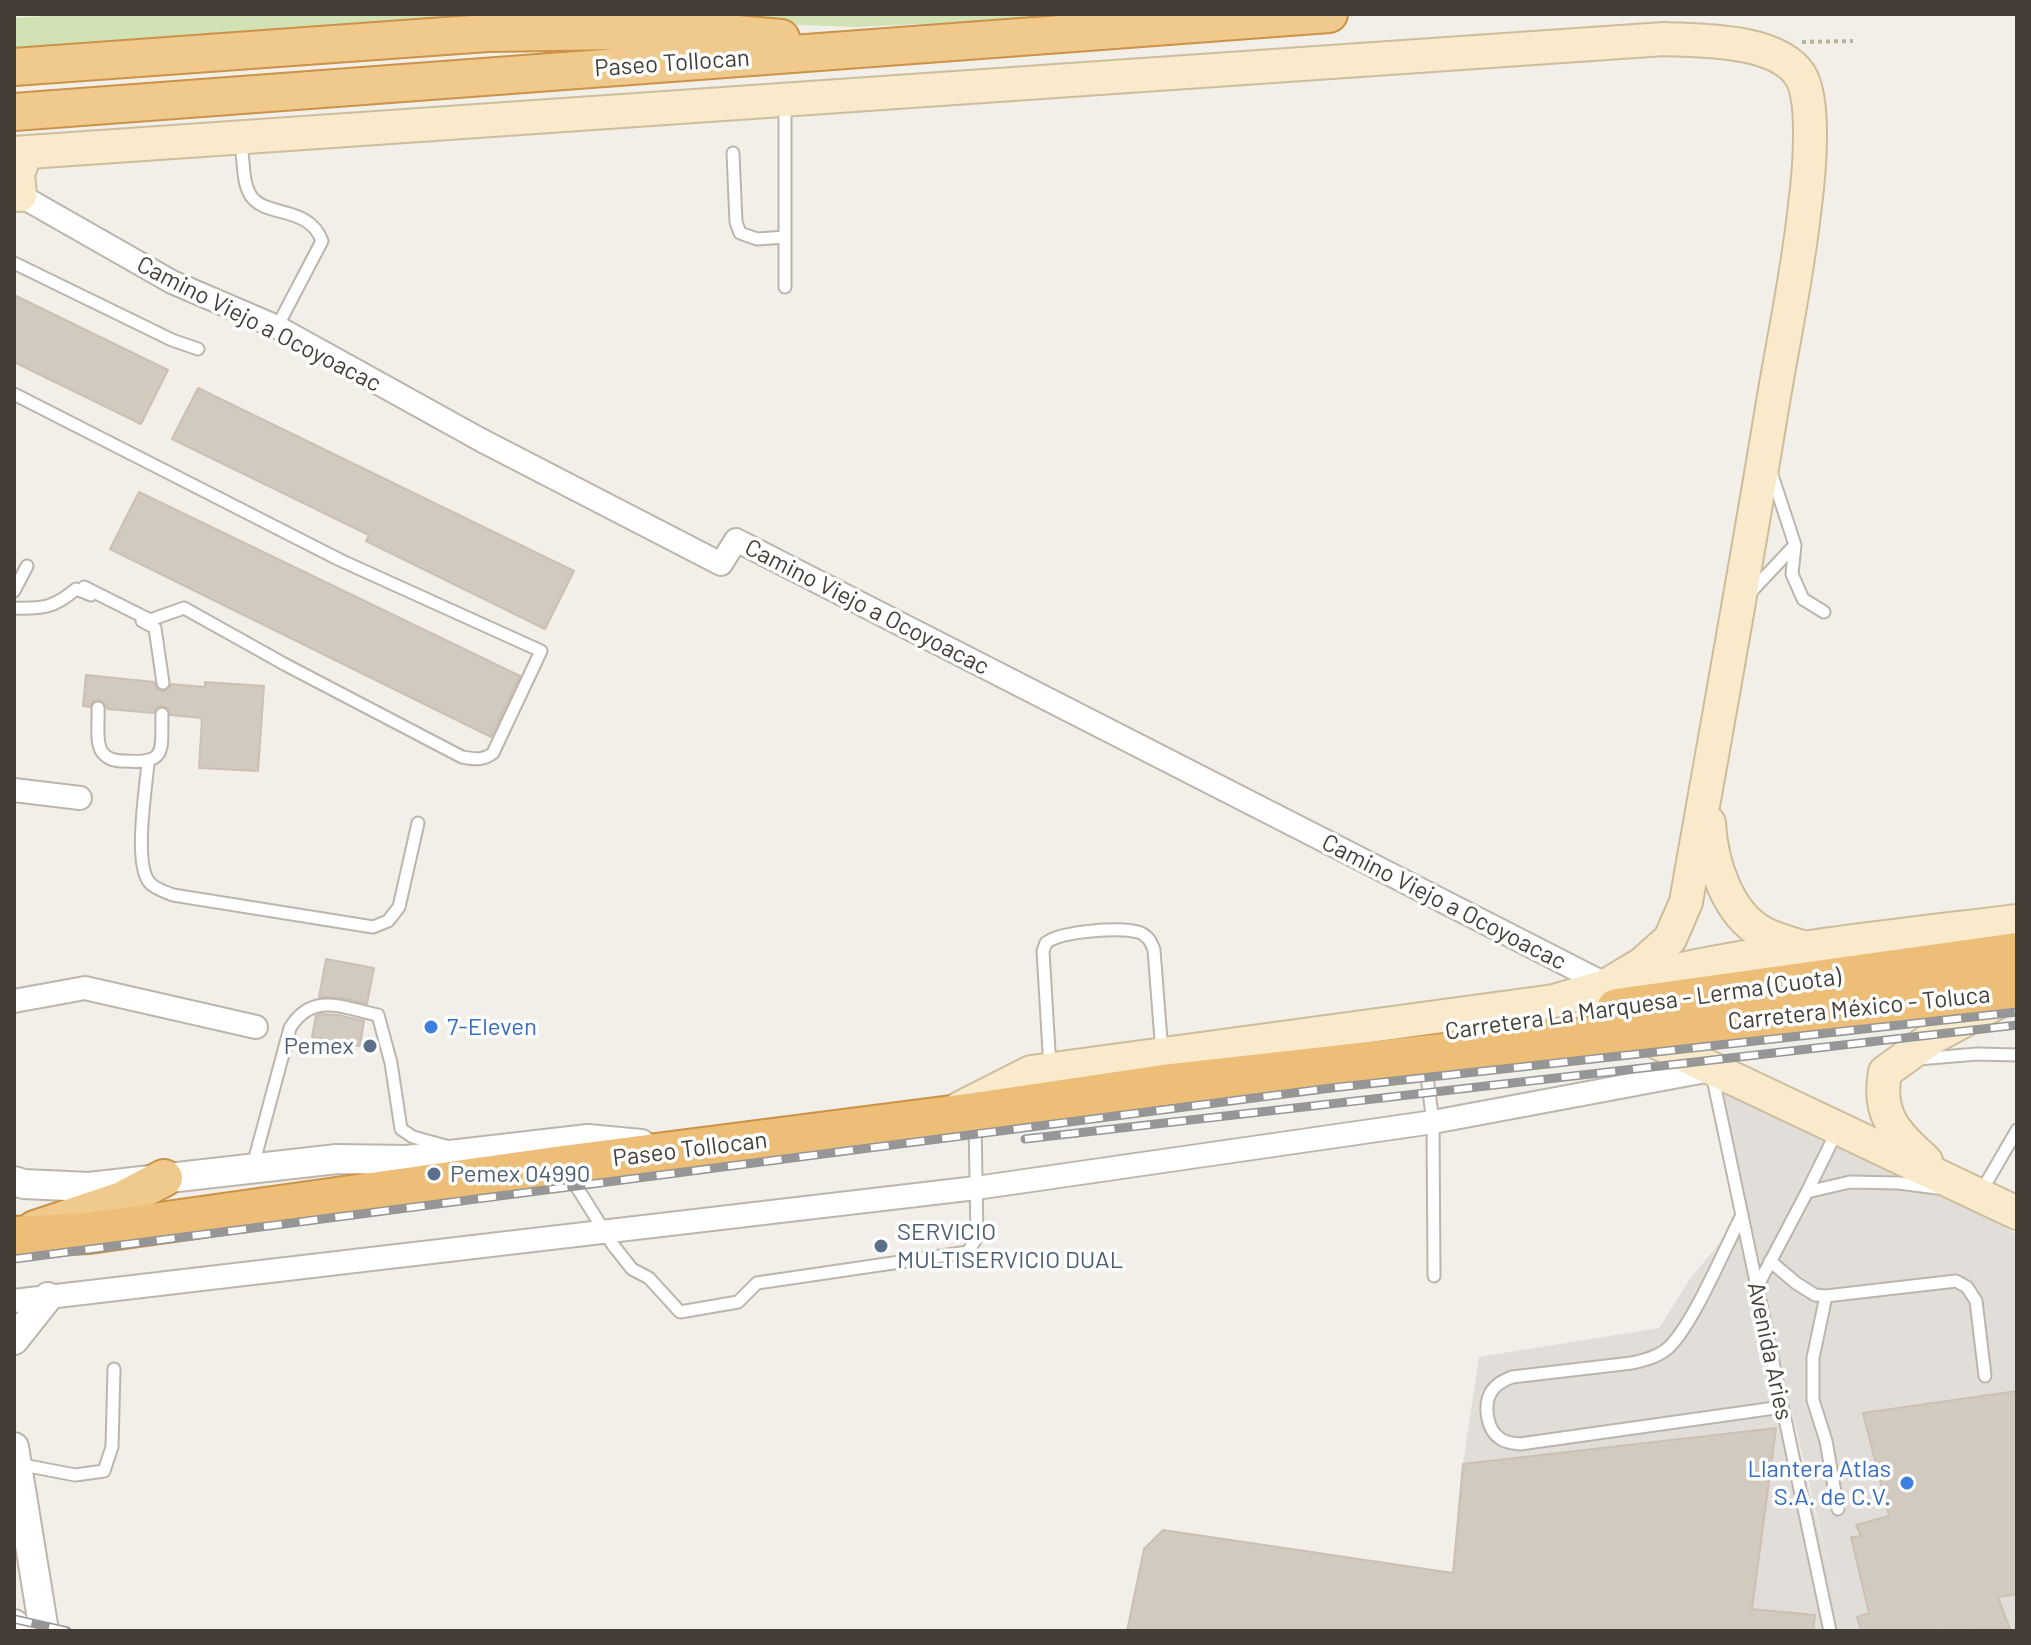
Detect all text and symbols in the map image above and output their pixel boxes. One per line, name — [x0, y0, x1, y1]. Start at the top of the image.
street label: Paseo Tollocan — [593, 43, 751, 83]
street label: Camino Viejo a Ocoyoacac — [132, 250, 386, 398]
street label: Camino Viejo a Ocoyoacac — [740, 533, 994, 681]
street label: Camino Viejo a Ocoyoacac — [1317, 828, 1571, 976]
street label: Carretera La Marquesa - Lerma (Cuota) — [1443, 962, 1843, 1046]
street label: Carretera México - Toluca — [1726, 980, 1992, 1036]
place label: 7-Eleven — [447, 1013, 537, 1041]
marker: 7-Eleven — [422, 1018, 440, 1036]
place label: Pemex — [284, 1032, 354, 1060]
marker: Pemex — [361, 1037, 379, 1055]
street label: Paseo Tollocan — [611, 1125, 769, 1173]
place label: Pemex 04990 — [450, 1160, 590, 1188]
marker: Pemex 04990 — [425, 1165, 443, 1183]
place label: SERVICIO MULTISERVICIO DUAL — [897, 1218, 1123, 1274]
marker: SERVICIO MULTISERVICIO DUAL — [872, 1237, 890, 1255]
street label: Avenida Aries — [1741, 1279, 1799, 1423]
place label: Llantera Atlas S.A. de C.V. — [1747, 1455, 1891, 1511]
marker: Llantera Atlas S.A. de C.V. — [1898, 1474, 1916, 1492]

